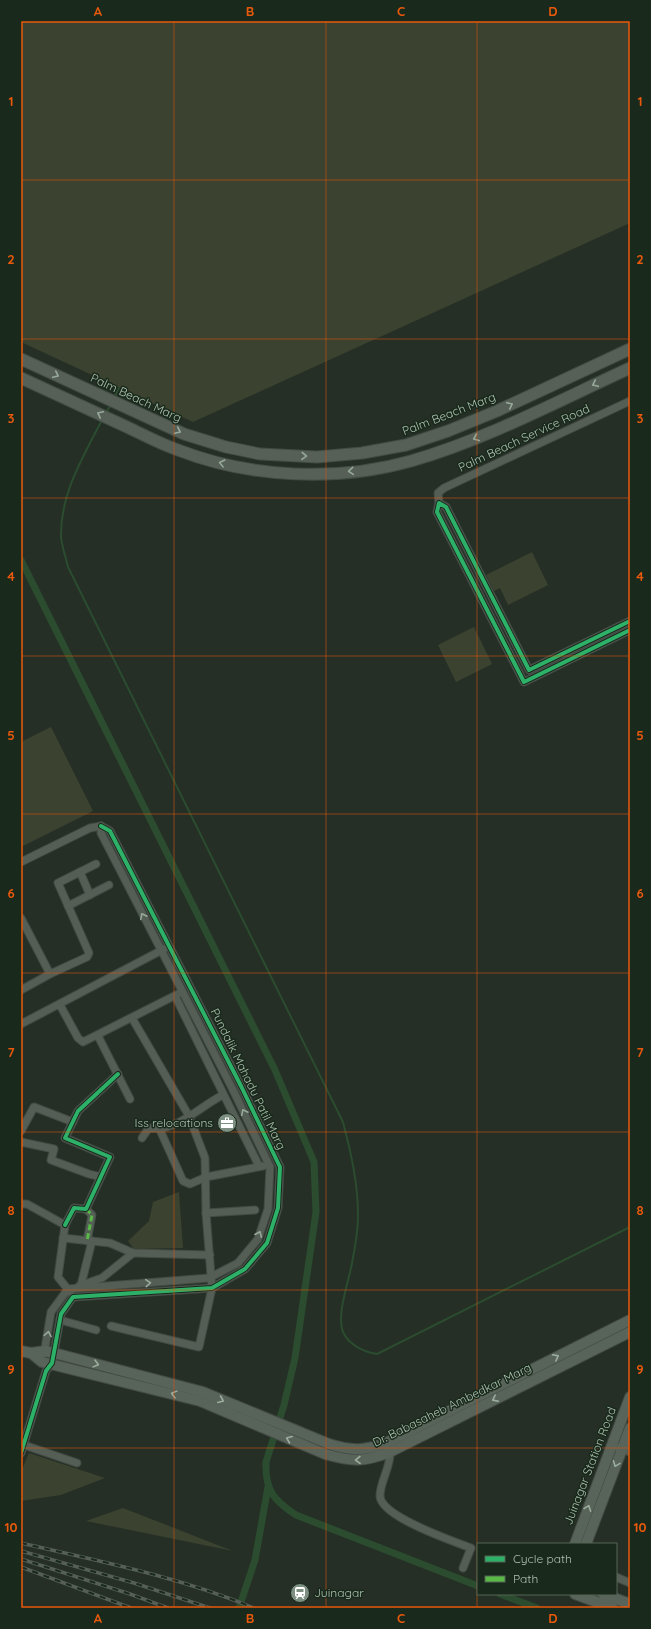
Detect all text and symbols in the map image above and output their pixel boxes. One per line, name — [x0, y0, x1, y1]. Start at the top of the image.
text: A — [94, 3, 103, 19]
text: B — [246, 3, 254, 19]
text: C — [397, 3, 405, 19]
text: D — [548, 3, 558, 19]
text: 1 — [8, 93, 14, 109]
text: 1 — [637, 93, 643, 109]
text: 2 — [7, 251, 15, 267]
text: 2 — [636, 251, 644, 267]
one-way arrow — [52, 370, 60, 378]
street label: Palm Beach Marg — [88, 370, 184, 425]
one-way arrow — [591, 379, 599, 387]
street label: Palm Beach Marg — [400, 389, 498, 438]
street label: Palm Beach Service Road — [456, 400, 592, 475]
one-way arrow — [505, 402, 513, 410]
text: 3 — [8, 410, 15, 426]
text: 3 — [637, 410, 644, 426]
one-way arrow — [97, 411, 104, 419]
one-way arrow — [174, 427, 181, 435]
one-way arrow — [473, 433, 480, 441]
one-way arrow — [301, 452, 307, 461]
one-way arrow — [219, 460, 225, 468]
one-way arrow — [348, 467, 354, 476]
text: 4 — [7, 568, 15, 584]
text: 4 — [636, 568, 644, 584]
text: 5 — [7, 727, 15, 743]
text: 5 — [636, 727, 644, 743]
text: 6 — [7, 885, 15, 901]
text: 6 — [636, 885, 644, 901]
one-way arrow — [140, 913, 148, 921]
street label: Pundalik Mahadu Patil Marg — [208, 1006, 289, 1152]
text: 7 — [7, 1044, 15, 1060]
text: 7 — [636, 1044, 644, 1060]
one-way arrow — [241, 1109, 249, 1116]
office icon: Iss relocations — [216, 1112, 238, 1134]
place label: Iss relocations — [135, 1115, 213, 1130]
text: 8 — [7, 1202, 15, 1218]
text: 8 — [636, 1202, 644, 1218]
one-way arrow — [254, 1231, 262, 1239]
one-way arrow — [145, 1279, 151, 1288]
one-way arrow — [43, 1330, 52, 1337]
one-way arrow — [552, 1354, 559, 1362]
one-way arrow — [93, 1359, 100, 1368]
street label: Dr. Babasaheb Ambedkar Marg — [370, 1359, 534, 1450]
text: 9 — [7, 1361, 15, 1377]
text: 9 — [636, 1361, 644, 1377]
one-way arrow — [171, 1390, 178, 1399]
one-way arrow — [492, 1394, 499, 1402]
one-way arrow — [218, 1395, 225, 1403]
street label: Juinagar Station Road — [560, 1405, 619, 1527]
one-way arrow — [285, 1436, 293, 1444]
one-way arrow — [355, 1456, 361, 1464]
one-way arrow — [613, 1461, 621, 1468]
one-way arrow — [584, 1504, 592, 1511]
text: 10 — [4, 1519, 18, 1535]
text: 10 — [633, 1519, 647, 1535]
legend — [477, 1543, 617, 1595]
text: Cycle path — [513, 1551, 572, 1566]
text: Path — [513, 1571, 538, 1586]
station icon: Juinagar — [289, 1582, 311, 1604]
place label: Juinagar — [314, 1585, 364, 1600]
text: A — [94, 1610, 103, 1626]
text: B — [246, 1610, 254, 1626]
text: C — [397, 1610, 405, 1626]
text: D — [548, 1610, 558, 1626]

